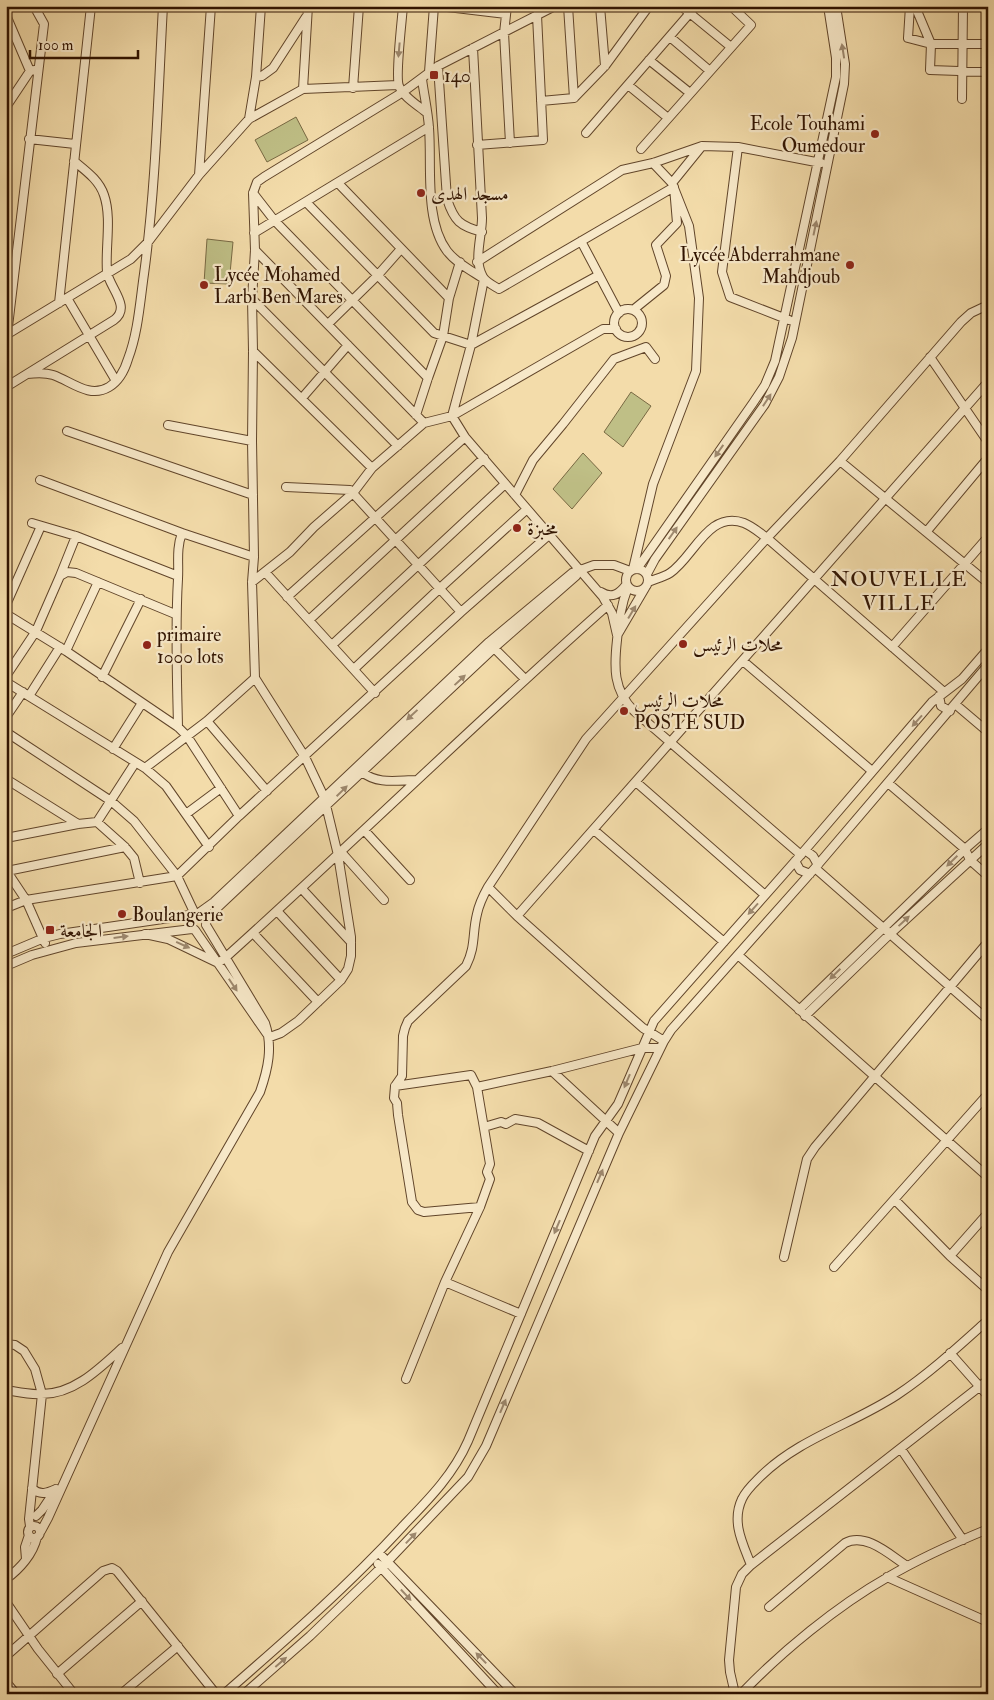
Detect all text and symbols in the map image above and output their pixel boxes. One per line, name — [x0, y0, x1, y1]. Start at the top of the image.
scale bar — [30, 28, 138, 60]
text: 100 m — [38, 36, 74, 55]
one-way arrow — [395, 42, 403, 58]
one-way arrow — [839, 43, 847, 59]
place label: 140 — [444, 64, 471, 88]
marker: 140 — [428, 69, 440, 81]
place label: Ecole Touhami Oumedour — [750, 112, 865, 158]
marker: Ecole Touhami Oumedour — [869, 128, 881, 140]
place label: مسجد الهدى — [431, 182, 509, 206]
marker: مسجد الهدى — [415, 187, 427, 199]
one-way arrow — [811, 220, 819, 236]
place label: Lycée Abderrahmane Mahdjoub — [680, 243, 840, 289]
marker: Lycée Abderrahmane Mahdjoub — [844, 259, 856, 271]
place label: Lycée Mohamed Larbi Ben Mares — [214, 263, 343, 309]
marker: Lycée Mohamed Larbi Ben Mares — [198, 279, 210, 291]
one-way arrow — [762, 394, 772, 407]
one-way arrow — [714, 445, 724, 458]
place label: مخبزة — [527, 517, 558, 541]
marker: مخبزة — [511, 522, 523, 534]
one-way arrow — [668, 526, 678, 540]
district label: NOUVELLE VILLE — [831, 566, 967, 617]
one-way arrow — [628, 606, 637, 619]
place label: primaire 1000 lots — [156, 623, 224, 669]
place label: محلات الرئيس — [693, 633, 783, 657]
marker: محلات الرئيس — [677, 638, 689, 650]
marker: primaire 1000 lots — [141, 639, 153, 651]
one-way arrow — [454, 674, 466, 686]
place label: محلات الرئيس POSTE SUD — [634, 689, 745, 735]
marker: محلات الرئيس POSTE SUD — [618, 705, 630, 717]
one-way arrow — [406, 709, 418, 721]
one-way arrow — [911, 714, 922, 727]
one-way arrow — [336, 785, 348, 797]
one-way arrow — [946, 855, 958, 867]
place label: Boulangerie — [132, 903, 223, 927]
one-way arrow — [747, 903, 759, 915]
marker: Boulangerie — [116, 908, 128, 920]
one-way arrow — [897, 915, 909, 927]
place label: الجامعة — [60, 919, 102, 943]
marker: الجامعة — [44, 924, 56, 936]
one-way arrow — [113, 933, 129, 941]
one-way arrow — [176, 942, 190, 950]
one-way arrow — [829, 968, 841, 980]
one-way arrow — [228, 978, 238, 991]
one-way arrow — [623, 1074, 631, 1088]
one-way arrow — [597, 1169, 605, 1183]
one-way arrow — [553, 1220, 561, 1235]
one-way arrow — [500, 1399, 508, 1414]
one-way arrow — [405, 1532, 417, 1544]
one-way arrow — [400, 1588, 412, 1600]
one-way arrow — [475, 1653, 487, 1665]
one-way arrow — [274, 1656, 287, 1667]

